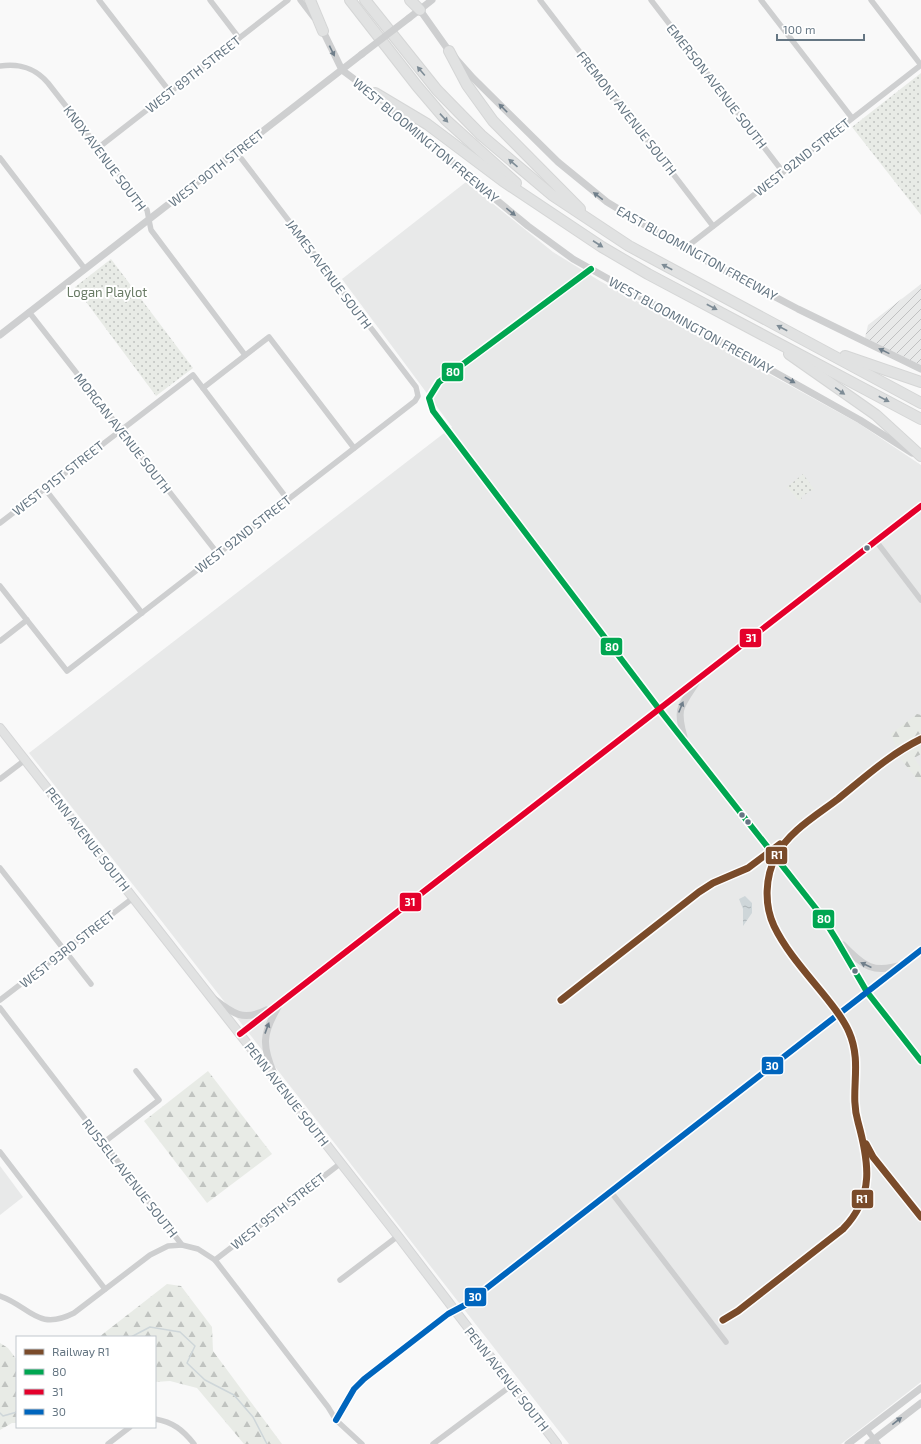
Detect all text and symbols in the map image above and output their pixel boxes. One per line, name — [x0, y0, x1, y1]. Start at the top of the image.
scale bar — [777, 16, 864, 42]
street label: EMERSON AVENUE SOUTH — [663, 21, 771, 151]
text: 100 m — [783, 22, 815, 36]
street label: WEST 89TH STREET — [142, 32, 244, 116]
one-way arrow — [329, 45, 335, 56]
street label: FREMONT AVENUE SOUTH — [574, 48, 680, 178]
one-way arrow — [417, 66, 426, 77]
street label: WEST BLOOMINGTON FREEWAY — [350, 74, 503, 206]
street label: KNOX AVENUE SOUTH — [60, 102, 150, 214]
one-way arrow — [498, 103, 508, 113]
one-way arrow — [440, 112, 449, 123]
street label: WEST 92ND STREET — [751, 114, 854, 199]
street label: WEST 90TH STREET — [165, 126, 267, 210]
one-way arrow — [508, 159, 518, 168]
one-way arrow — [593, 191, 604, 200]
street label: EAST BLOOMINGTON FREEWAY — [614, 202, 781, 304]
one-way arrow — [506, 208, 516, 217]
street label: JAMES AVENUE SOUTH — [283, 216, 375, 332]
one-way arrow — [593, 240, 603, 248]
one-way arrow — [661, 263, 673, 270]
street label: WEST BLOOMINGTON FREEWAY — [606, 273, 777, 377]
park label: Logan Playlot — [67, 284, 147, 300]
one-way arrow — [706, 304, 718, 311]
one-way arrow — [776, 325, 787, 331]
one-way arrow — [879, 348, 890, 354]
line badge: 80 — [441, 362, 464, 382]
text: 80 — [446, 365, 460, 378]
street label: MORGAN AVENUE SOUTH — [71, 370, 175, 496]
one-way arrow — [784, 377, 796, 384]
one-way arrow — [835, 387, 846, 395]
one-way arrow — [879, 396, 890, 402]
street label: WEST 91ST STREET — [9, 437, 107, 519]
street label: WEST 92ND STREET — [192, 491, 295, 576]
unlabelled marker — [862, 543, 872, 553]
line badge: 31 — [739, 628, 762, 648]
text: 31 — [746, 631, 757, 644]
line badge: 80 — [600, 637, 623, 656]
text: 80 — [605, 640, 619, 653]
one-way arrow — [679, 701, 685, 713]
street label: PENN AVENUE SOUTH — [42, 784, 134, 894]
unlabelled marker — [737, 810, 747, 820]
unlabelled marker — [743, 817, 753, 827]
line badge: R1 — [765, 846, 788, 865]
text: R1 — [771, 848, 783, 861]
line badge: 31 — [399, 892, 422, 912]
text: 31 — [405, 895, 416, 908]
street label: WEST 93RD STREET — [16, 907, 118, 991]
line badge: 80 — [812, 909, 835, 929]
text: 80 — [817, 912, 831, 925]
one-way arrow — [860, 962, 872, 968]
unlabelled marker — [850, 966, 860, 976]
one-way arrow — [265, 1021, 271, 1033]
street label: PENN AVENUE SOUTH — [241, 1039, 333, 1149]
line badge: 30 — [761, 1056, 784, 1075]
text: 30 — [765, 1059, 779, 1072]
street label: RUSSELL AVENUE SOUTH — [79, 1116, 181, 1240]
street label: WEST 95TH STREET — [228, 1169, 329, 1253]
line badge: R1 — [851, 1189, 874, 1209]
text: R1 — [856, 1192, 868, 1205]
line badge: 30 — [464, 1287, 487, 1307]
text: 30 — [468, 1290, 482, 1303]
street label: PENN AVENUE SOUTH — [461, 1324, 553, 1434]
legend — [16, 1336, 156, 1428]
text: Railway R1 — [52, 1344, 110, 1358]
text: 80 — [52, 1364, 67, 1378]
text: 31 — [52, 1384, 63, 1398]
text: 30 — [52, 1404, 66, 1418]
one-way arrow — [892, 1417, 903, 1425]

